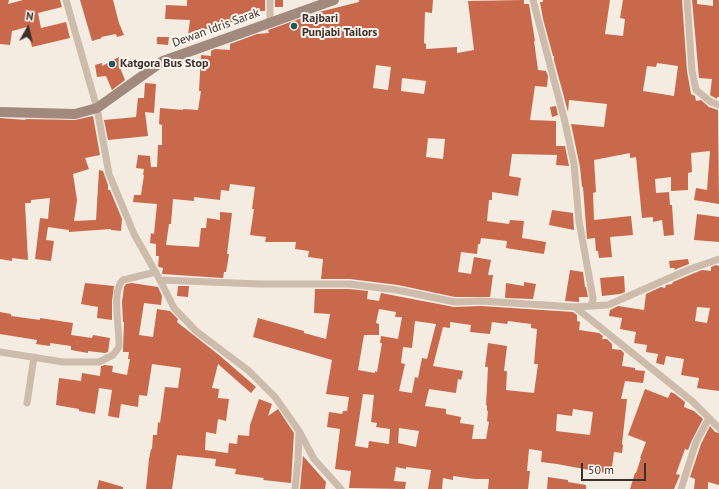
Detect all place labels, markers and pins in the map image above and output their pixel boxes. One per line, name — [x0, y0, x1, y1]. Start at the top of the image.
place label: Rajbari Punjabi Tailors — [302, 12, 377, 40]
marker: Rajbari Punjabi Tailors — [289, 21, 299, 31]
place label: Katgora Bus Stop — [120, 57, 208, 71]
marker: Katgora Bus Stop — [107, 59, 117, 69]

